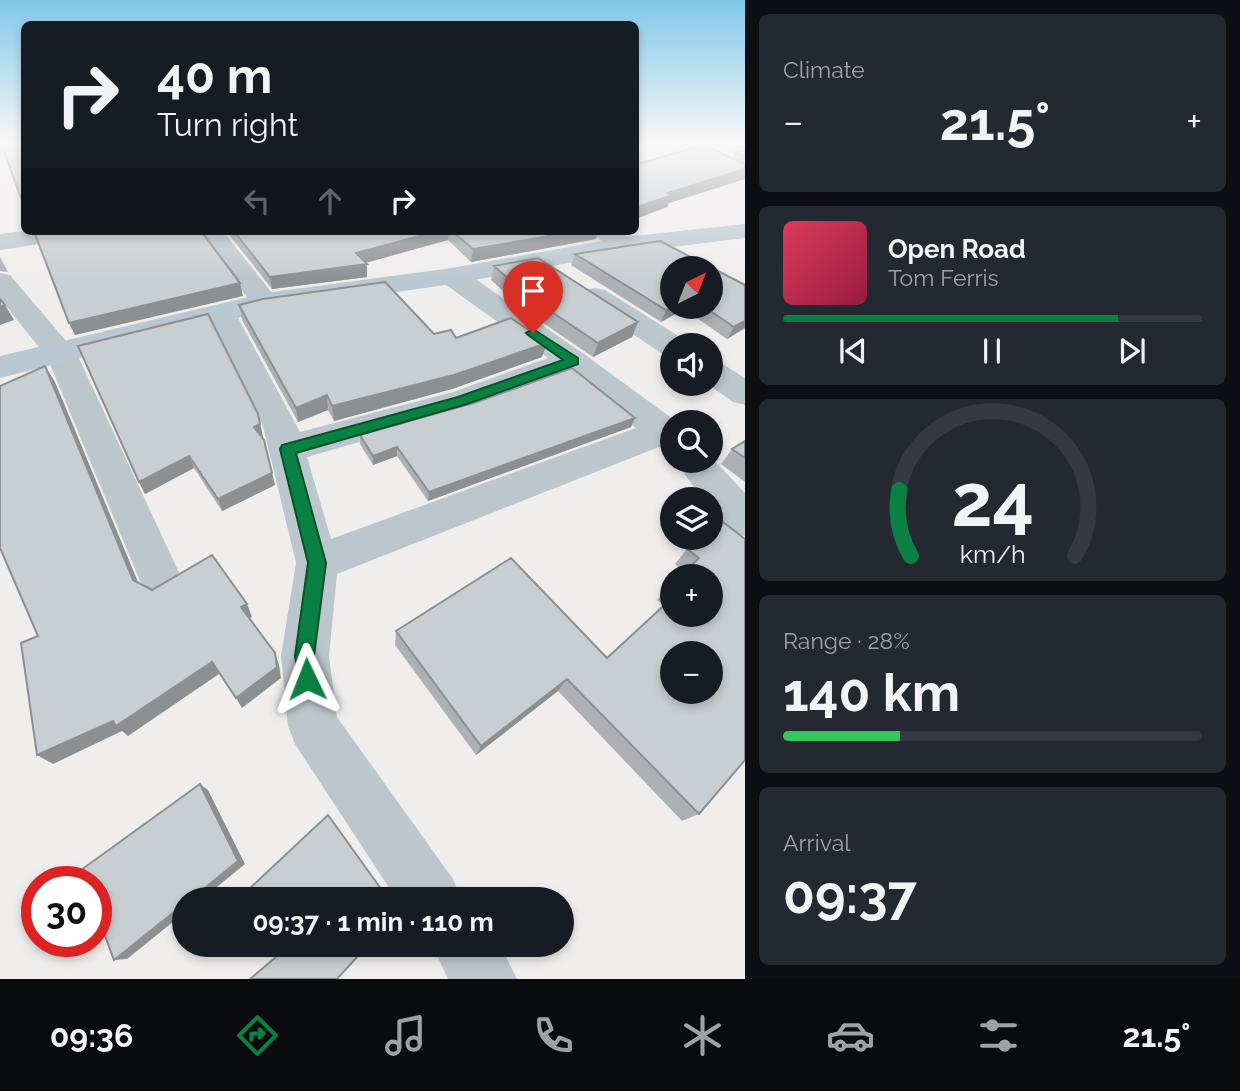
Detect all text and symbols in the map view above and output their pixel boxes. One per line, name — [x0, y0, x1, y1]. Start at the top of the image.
text: 40 m — [157, 47, 272, 104]
icon: right — [42, 49, 133, 140]
text: Climate — [783, 56, 865, 83]
text: 21.5° — [940, 91, 1050, 152]
text: − — [783, 99, 803, 144]
text: + — [1186, 99, 1202, 144]
text: Turn right — [157, 106, 298, 143]
icon: left — [238, 182, 276, 220]
icon: ahead — [311, 182, 349, 220]
icon: right — [384, 182, 422, 220]
text: Open Road — [888, 234, 1026, 264]
north arrow — [660, 256, 723, 318]
map controls — [660, 256, 723, 704]
pin — [503, 261, 563, 333]
text: Tom Ferris — [888, 264, 999, 291]
icon: arrive — [514, 272, 552, 310]
icon: previous — [834, 332, 872, 370]
icon: pause — [973, 332, 1011, 370]
icon: next — [1113, 332, 1151, 370]
button: sound — [660, 333, 723, 396]
button: search — [660, 410, 723, 473]
text: 24 — [951, 458, 1034, 543]
button: layers — [660, 487, 723, 550]
text: km/h — [960, 538, 1025, 568]
button: + — [660, 564, 723, 627]
text: Range · 28% — [783, 627, 910, 654]
button: − — [660, 641, 723, 704]
position arrow — [270, 642, 344, 716]
text: 140 km — [783, 662, 960, 723]
text: Arrival — [783, 829, 850, 856]
text: 09:37 — [783, 864, 917, 925]
speed limit sign: 30 — [21, 866, 112, 957]
text: 09:37 · 1 min · 110 m — [252, 907, 494, 937]
icon: directions — [233, 1011, 282, 1060]
icon: music — [381, 1011, 430, 1060]
icon: phone — [529, 1011, 578, 1060]
icon: climate — [678, 1011, 727, 1060]
icon: car — [826, 1011, 875, 1060]
icon: filters — [974, 1011, 1023, 1060]
text: 09:36 — [50, 1017, 133, 1054]
text: 21.5° — [1122, 1017, 1190, 1054]

